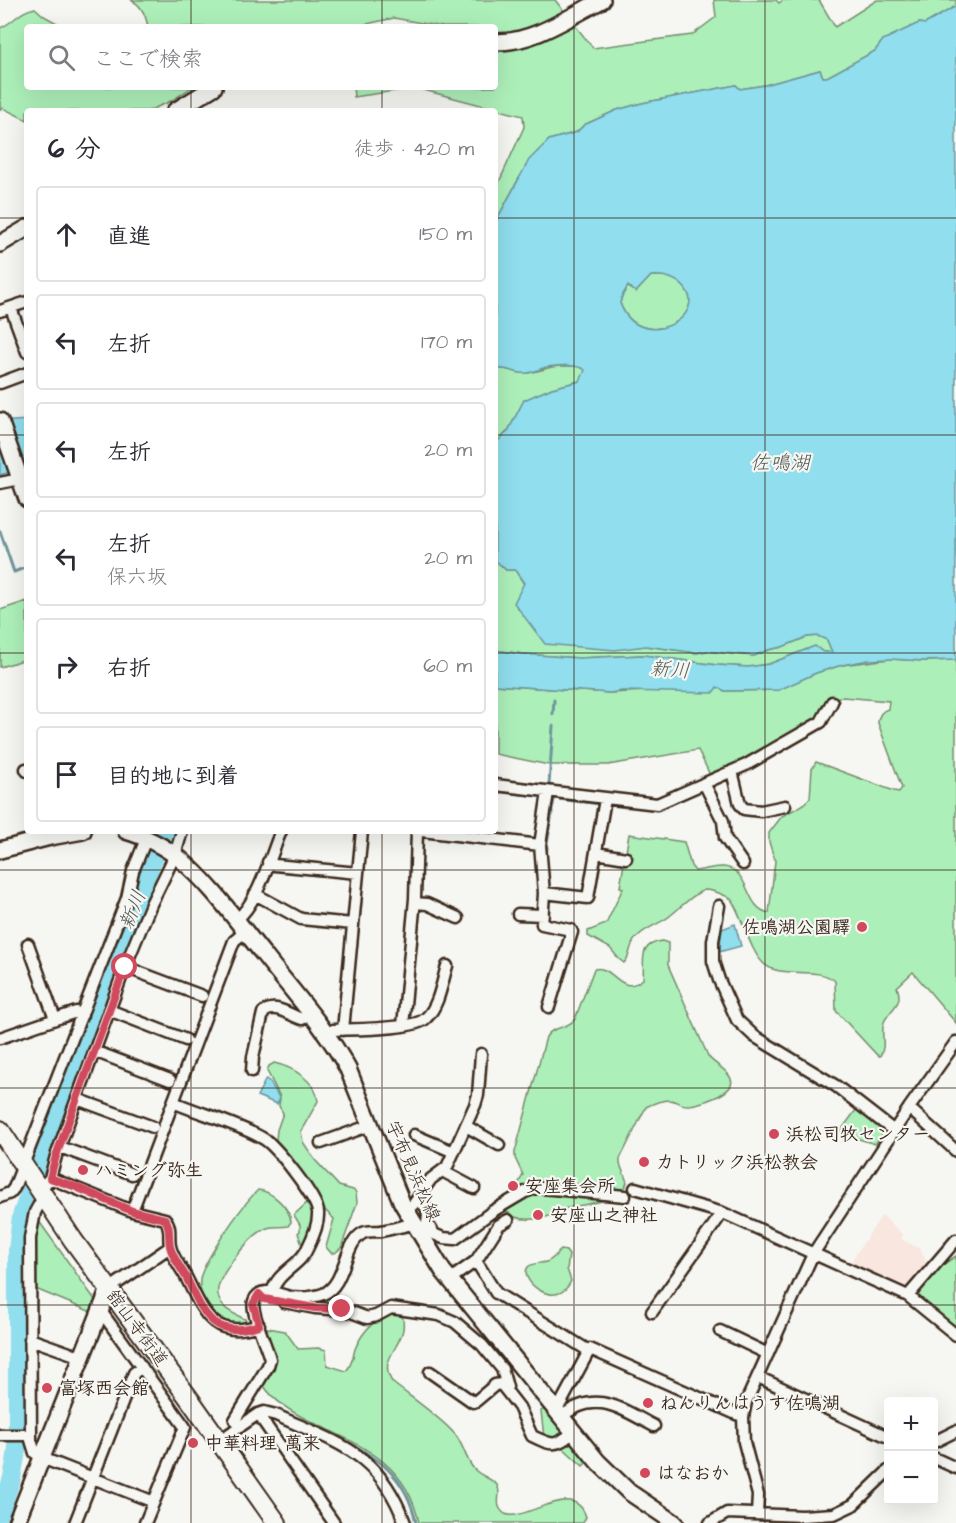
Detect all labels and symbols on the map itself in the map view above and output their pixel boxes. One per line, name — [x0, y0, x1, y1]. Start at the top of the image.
water label: 佐鳴湖 — [750, 449, 812, 477]
water label: 新川 — [649, 655, 691, 685]
water label: 新川 — [113, 886, 153, 934]
place label: 佐鳴湖公園驛 — [742, 915, 850, 940]
marker: 佐鳴湖公園驛 — [855, 920, 869, 934]
route start — [111, 953, 137, 979]
street label: 宇布見浜松線 — [380, 1117, 446, 1225]
place label: 浜松司牧センター — [786, 1122, 930, 1147]
marker: 浜松司牧センター — [767, 1127, 781, 1141]
place label: カトリック浜松教会 — [656, 1150, 818, 1175]
marker: カトリック浜松教会 — [637, 1155, 651, 1169]
place label: ハミング弥生 — [95, 1158, 203, 1183]
marker: ハミング弥生 — [76, 1163, 90, 1177]
place label: 安座集会所 — [525, 1174, 615, 1199]
marker: 安座集会所 — [506, 1179, 520, 1193]
place label: 安座山之神社 — [550, 1203, 658, 1228]
marker: 安座山之神社 — [531, 1208, 545, 1222]
street label: 舘山寺街道 — [100, 1284, 174, 1372]
route end — [328, 1295, 354, 1321]
place label: 富塚西会館 — [59, 1376, 149, 1401]
marker: 富塚西会館 — [40, 1381, 54, 1395]
place label: ねんりんはうす佐鳴湖 — [660, 1391, 840, 1416]
marker: ねんりんはうす佐鳴湖 — [641, 1396, 655, 1410]
place label: 中華料理 萬来 — [205, 1431, 320, 1456]
marker: 中華料理 萬来 — [186, 1436, 200, 1450]
place label: はなおか — [657, 1461, 729, 1486]
marker: はなおか — [638, 1466, 652, 1480]

